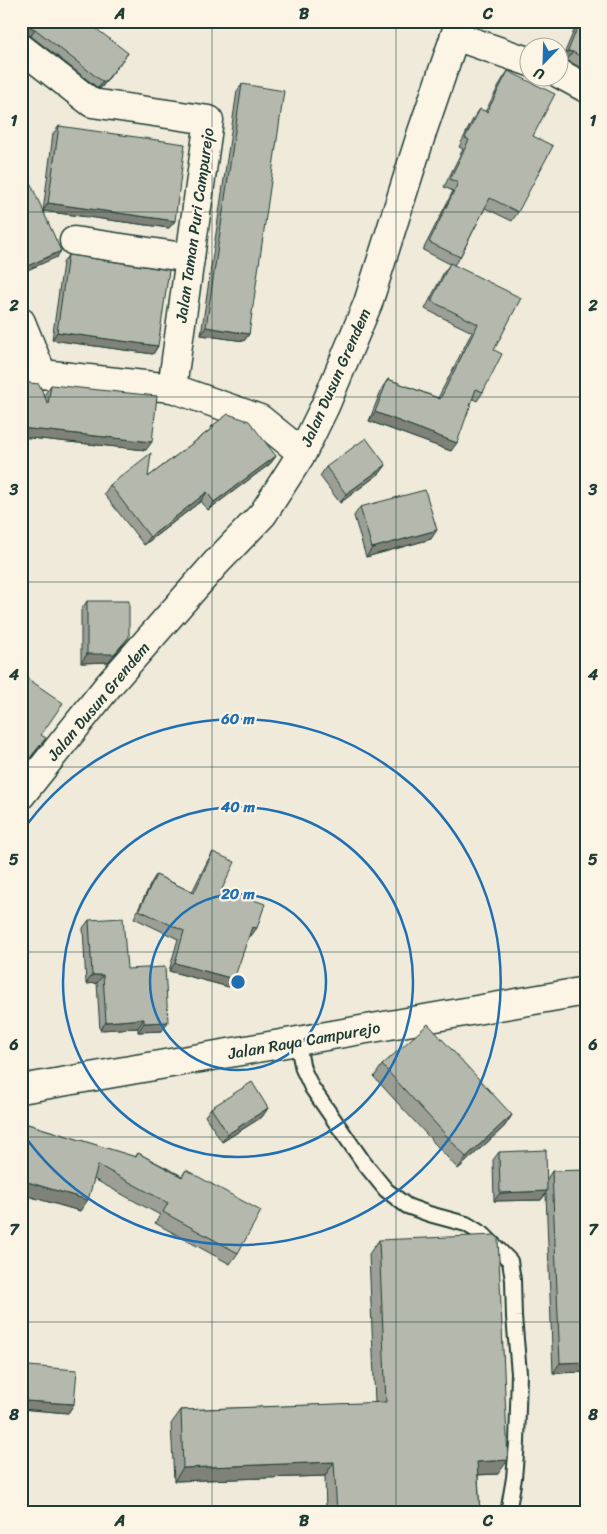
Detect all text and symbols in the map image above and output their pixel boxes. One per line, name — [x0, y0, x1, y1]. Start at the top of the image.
text: A — [114, 0, 125, 28]
text: B — [299, 0, 310, 28]
text: C — [482, 0, 494, 28]
north arrow — [520, 38, 570, 88]
text: U — [529, 60, 548, 87]
text: 1 — [11, 106, 18, 135]
text: 1 — [590, 106, 597, 135]
street label: Jalan Taman Puri Campurejo — [166, 126, 223, 325]
text: 2 — [8, 291, 19, 320]
text: 2 — [587, 291, 598, 320]
street label: Jalan Dusun Grendem — [292, 303, 379, 452]
text: 3 — [9, 475, 19, 504]
text: 3 — [588, 475, 598, 504]
street label: Jalan Dusun Grendem — [39, 635, 157, 768]
text: 4 — [8, 660, 19, 689]
text: 4 — [587, 660, 598, 689]
text: 60 m — [220, 706, 255, 732]
text: 40 m — [220, 794, 256, 820]
text: 5 — [9, 845, 19, 874]
text: 5 — [588, 845, 598, 874]
text: 20 m — [220, 881, 255, 907]
centre of rings — [229, 973, 247, 991]
street label: Jalan Raya Campurejo — [225, 1013, 382, 1068]
text: 6 — [8, 1030, 19, 1059]
text: 6 — [587, 1030, 598, 1059]
text: 7 — [9, 1215, 20, 1244]
text: 7 — [588, 1215, 599, 1244]
text: 8 — [8, 1400, 19, 1429]
text: 8 — [587, 1400, 598, 1429]
text: A — [114, 1506, 125, 1534]
text: B — [299, 1506, 310, 1534]
text: C — [482, 1506, 494, 1534]

